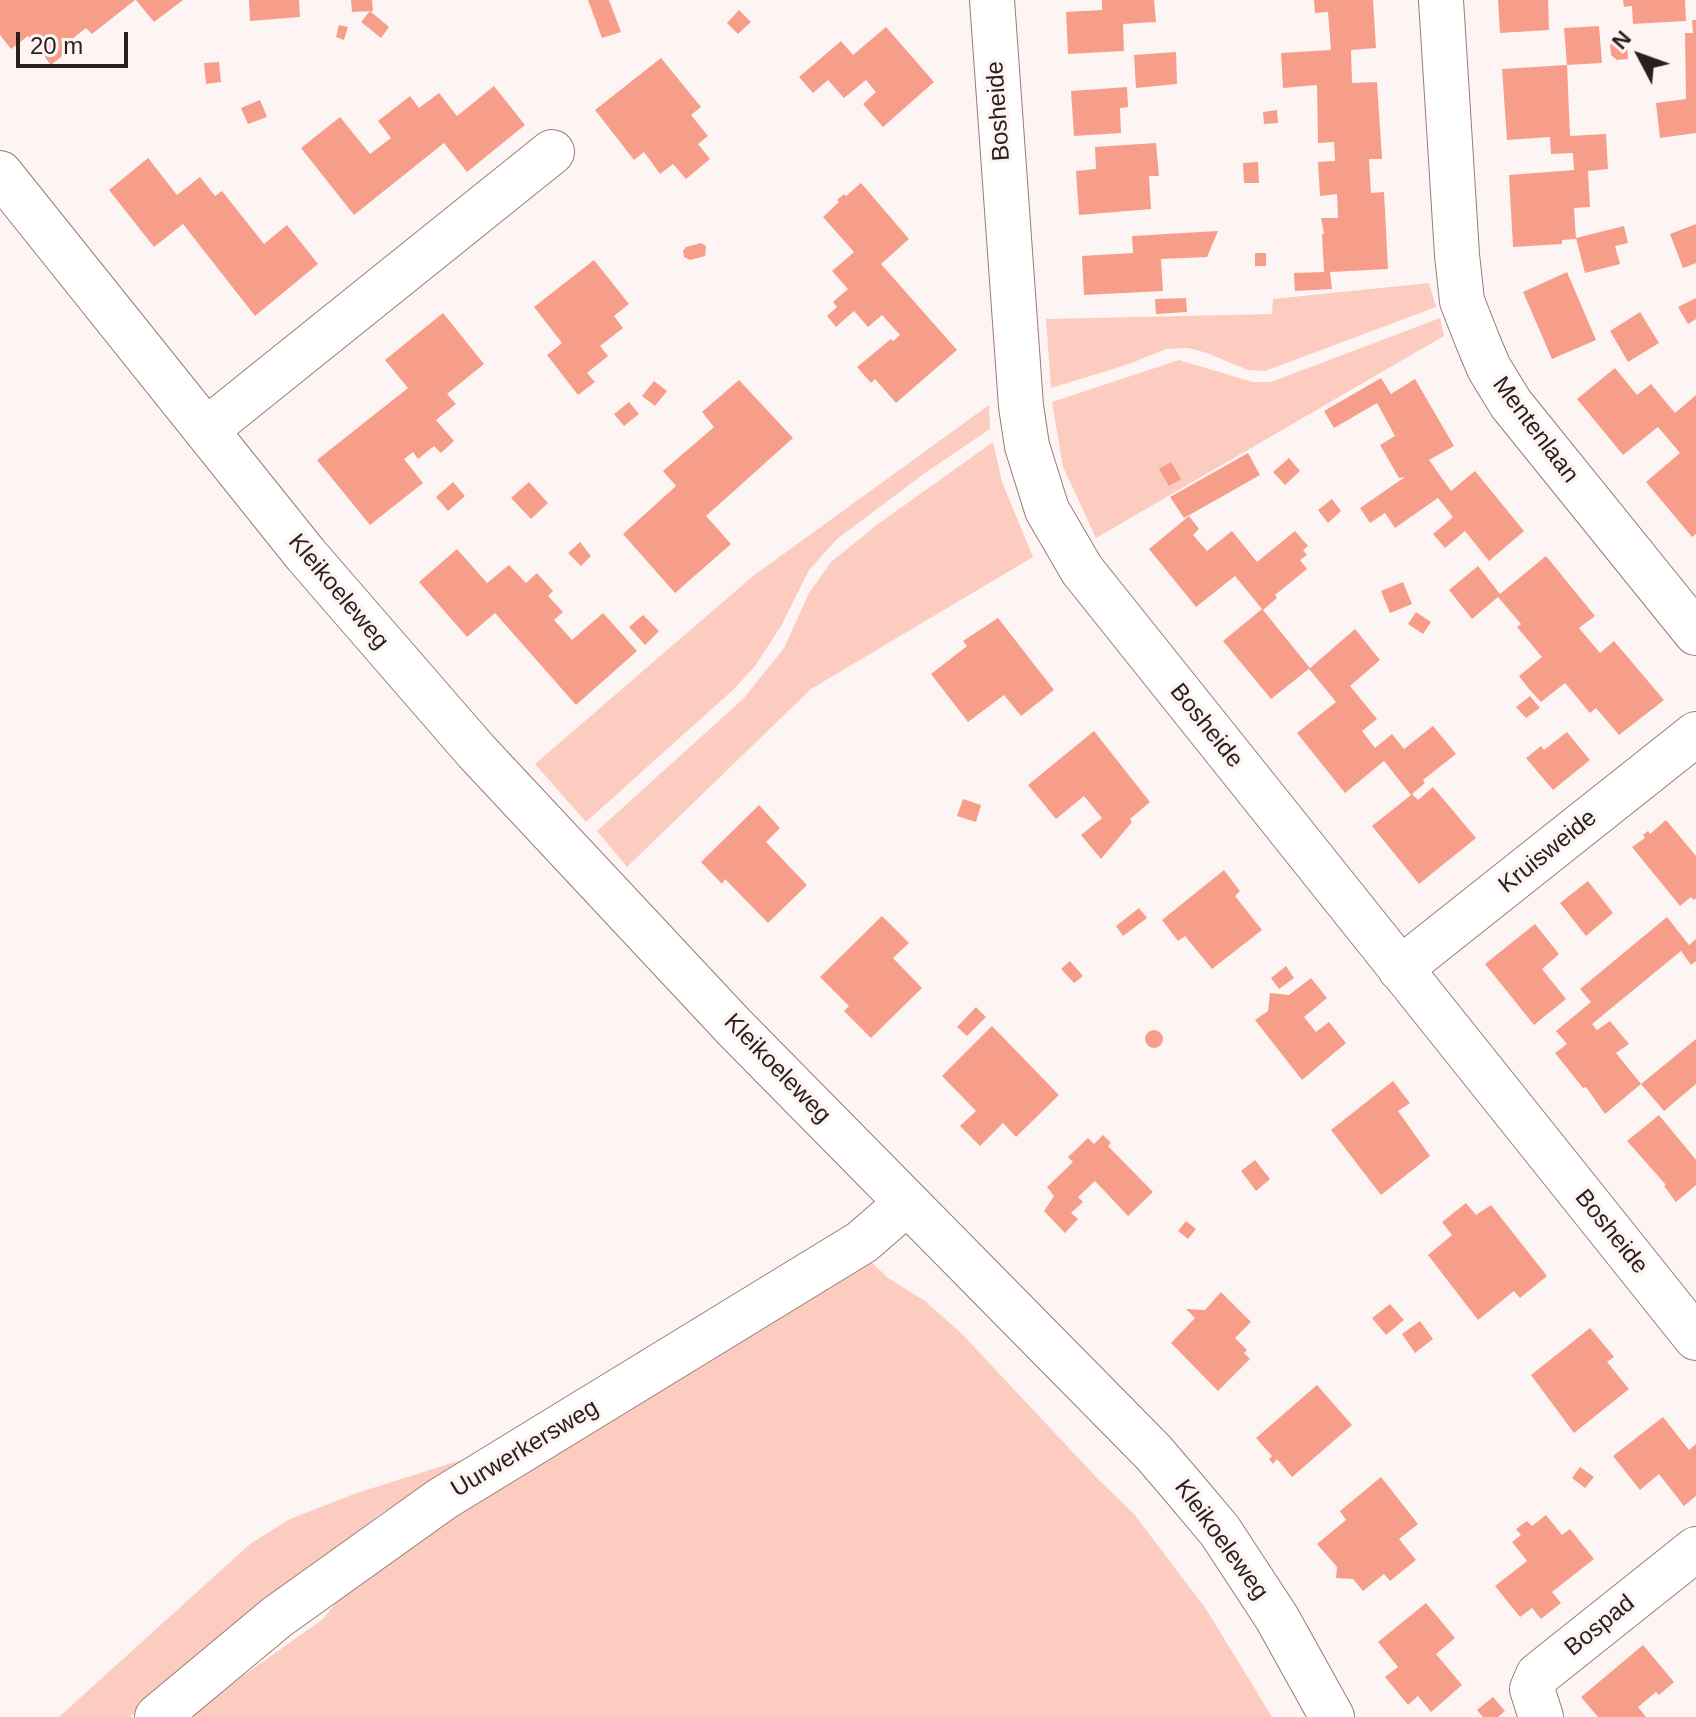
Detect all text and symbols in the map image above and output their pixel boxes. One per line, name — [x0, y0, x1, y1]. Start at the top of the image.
scale bar — [20, 16, 132, 66]
north arrow — [1600, 16, 1680, 96]
text: N — [1607, 26, 1636, 54]
text: 20 m — [30, 32, 83, 59]
street label: Bosheide — [981, 60, 1017, 162]
street label: Mentenlaan — [1486, 371, 1584, 489]
street label: Kleikoeleweg — [282, 529, 394, 655]
street label: Bosheide — [1163, 678, 1249, 774]
street label: Kruisweide — [1493, 804, 1603, 900]
street label: Kleikoeleweg — [718, 1008, 836, 1130]
street label: Bosheide — [1568, 1184, 1654, 1280]
street label: Uurwerkersweg — [446, 1394, 604, 1504]
street label: Kleikoeleweg — [1168, 1474, 1274, 1606]
street label: Bospad — [1559, 1589, 1641, 1663]

